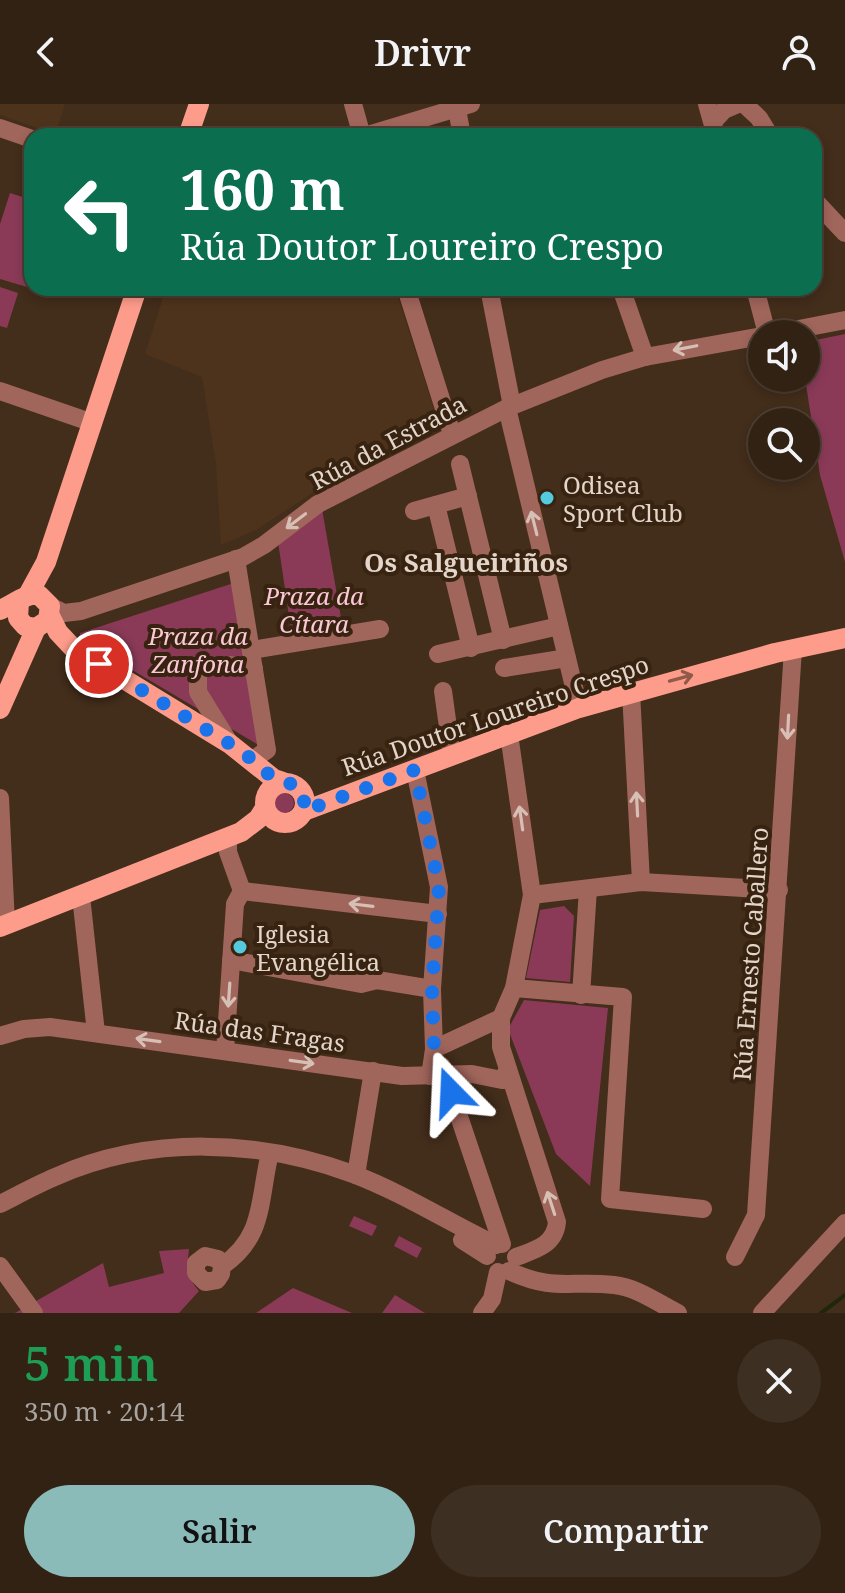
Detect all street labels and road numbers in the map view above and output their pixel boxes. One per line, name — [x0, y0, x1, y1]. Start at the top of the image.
street label: Rúa da Estrada — [304, 387, 472, 497]
street label: Rúa Doutor Loureiro Crespo — [337, 647, 653, 783]
street label: Rúa Ernesto Caballero — [725, 826, 775, 1082]
street label: Rúa das Fragas — [173, 1003, 347, 1059]

